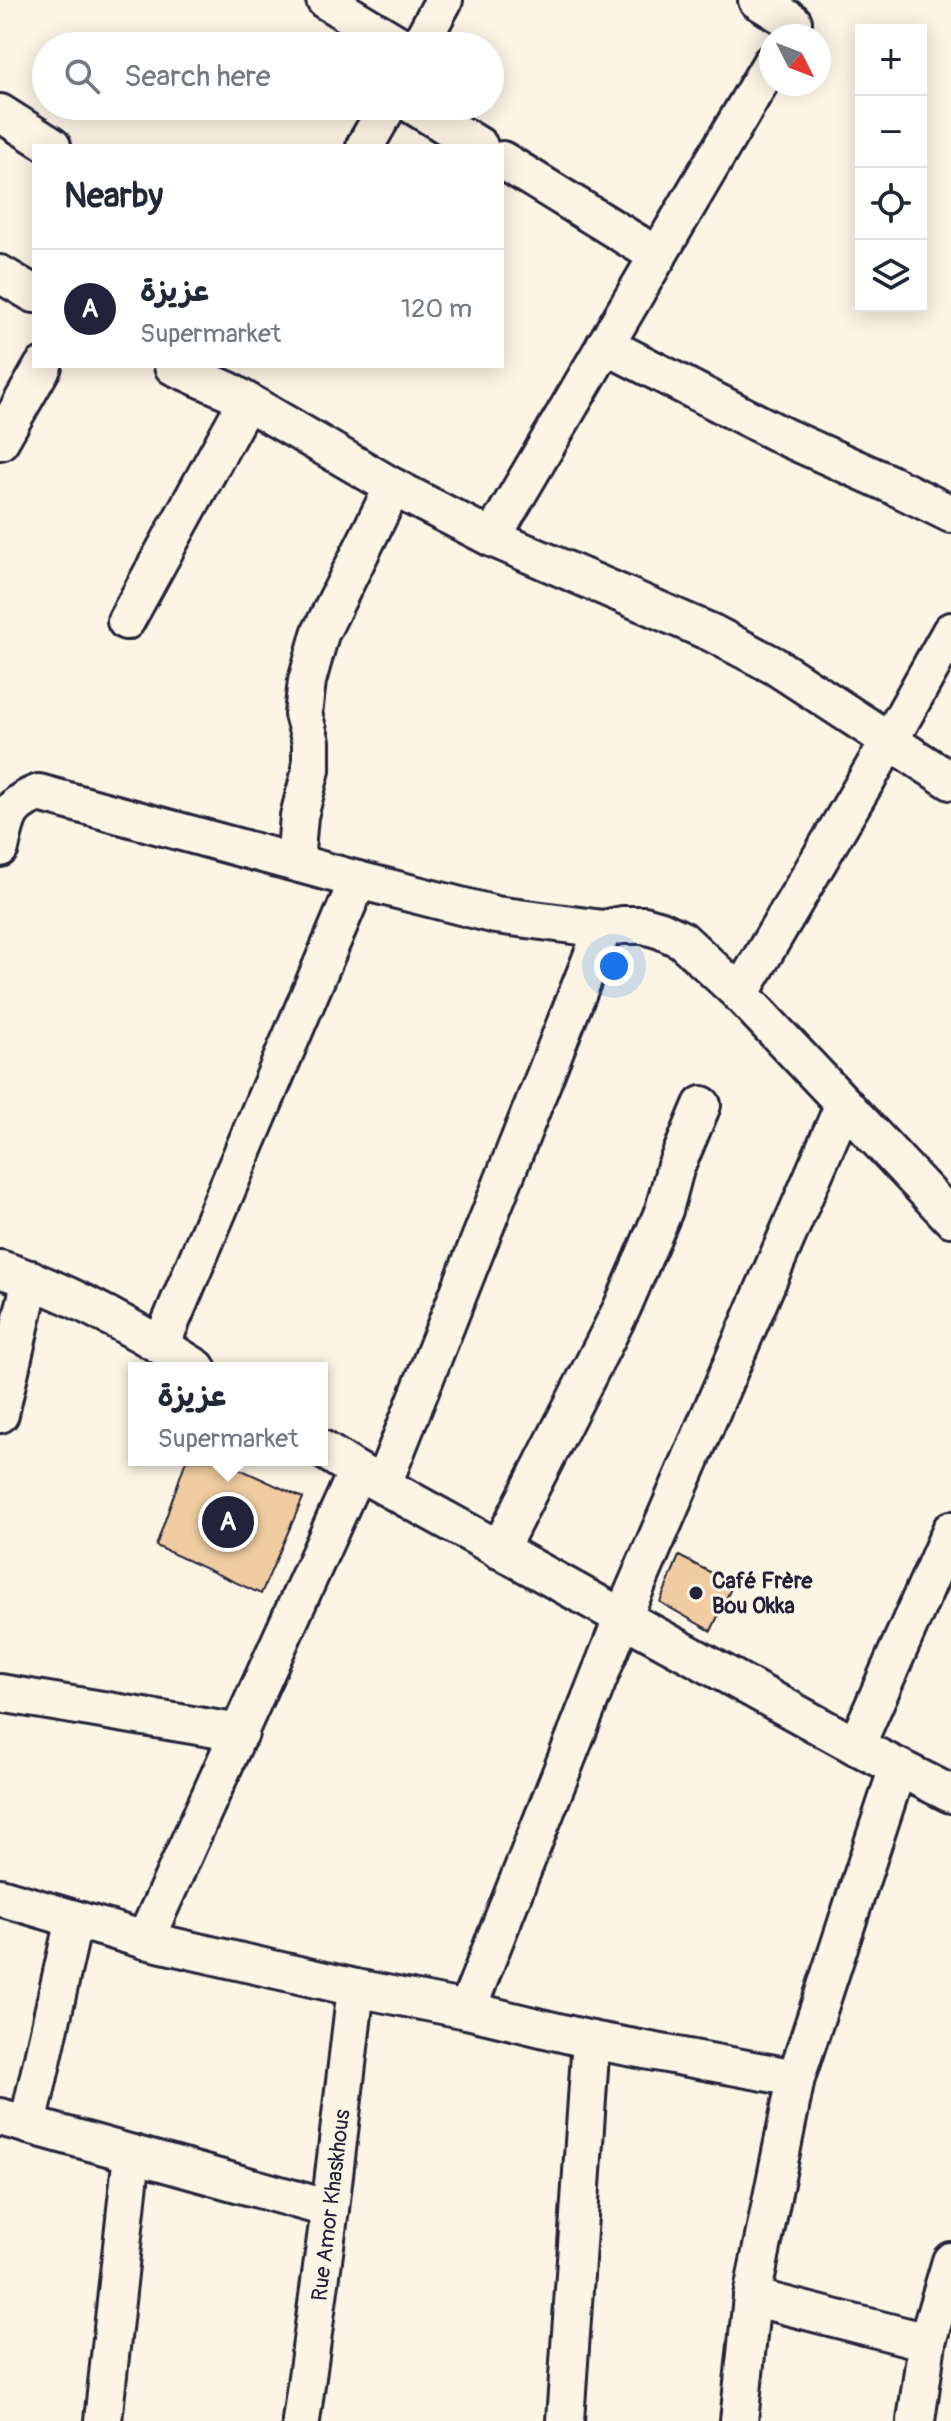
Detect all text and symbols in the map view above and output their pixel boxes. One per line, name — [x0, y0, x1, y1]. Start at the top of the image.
north arrow — [759, 24, 831, 96]
map controls — [855, 24, 927, 312]
button: + — [855, 24, 927, 96]
search box — [32, 32, 504, 120]
icon: search — [60, 54, 104, 98]
text: Search here — [124, 58, 271, 95]
button: − — [855, 96, 927, 168]
button: locate — [855, 168, 927, 240]
text: Nearby — [64, 175, 163, 218]
button: layers — [855, 240, 927, 312]
text: عزيزة — [140, 273, 209, 310]
text: A — [82, 293, 98, 325]
text: 120 m — [401, 293, 472, 325]
text: Supermarket — [140, 318, 281, 350]
your location — [594, 946, 634, 986]
popup — [128, 1362, 328, 1466]
text: عزيزة — [157, 1378, 226, 1415]
text: Supermarket — [157, 1423, 299, 1455]
pin: A — [202, 1492, 254, 1552]
place label: Café Frère Bou Okka — [712, 1567, 813, 1620]
marker: Café Frère Bou Okka — [687, 1584, 705, 1602]
street label: Rue Amor Khaskhous — [305, 2107, 357, 2303]

